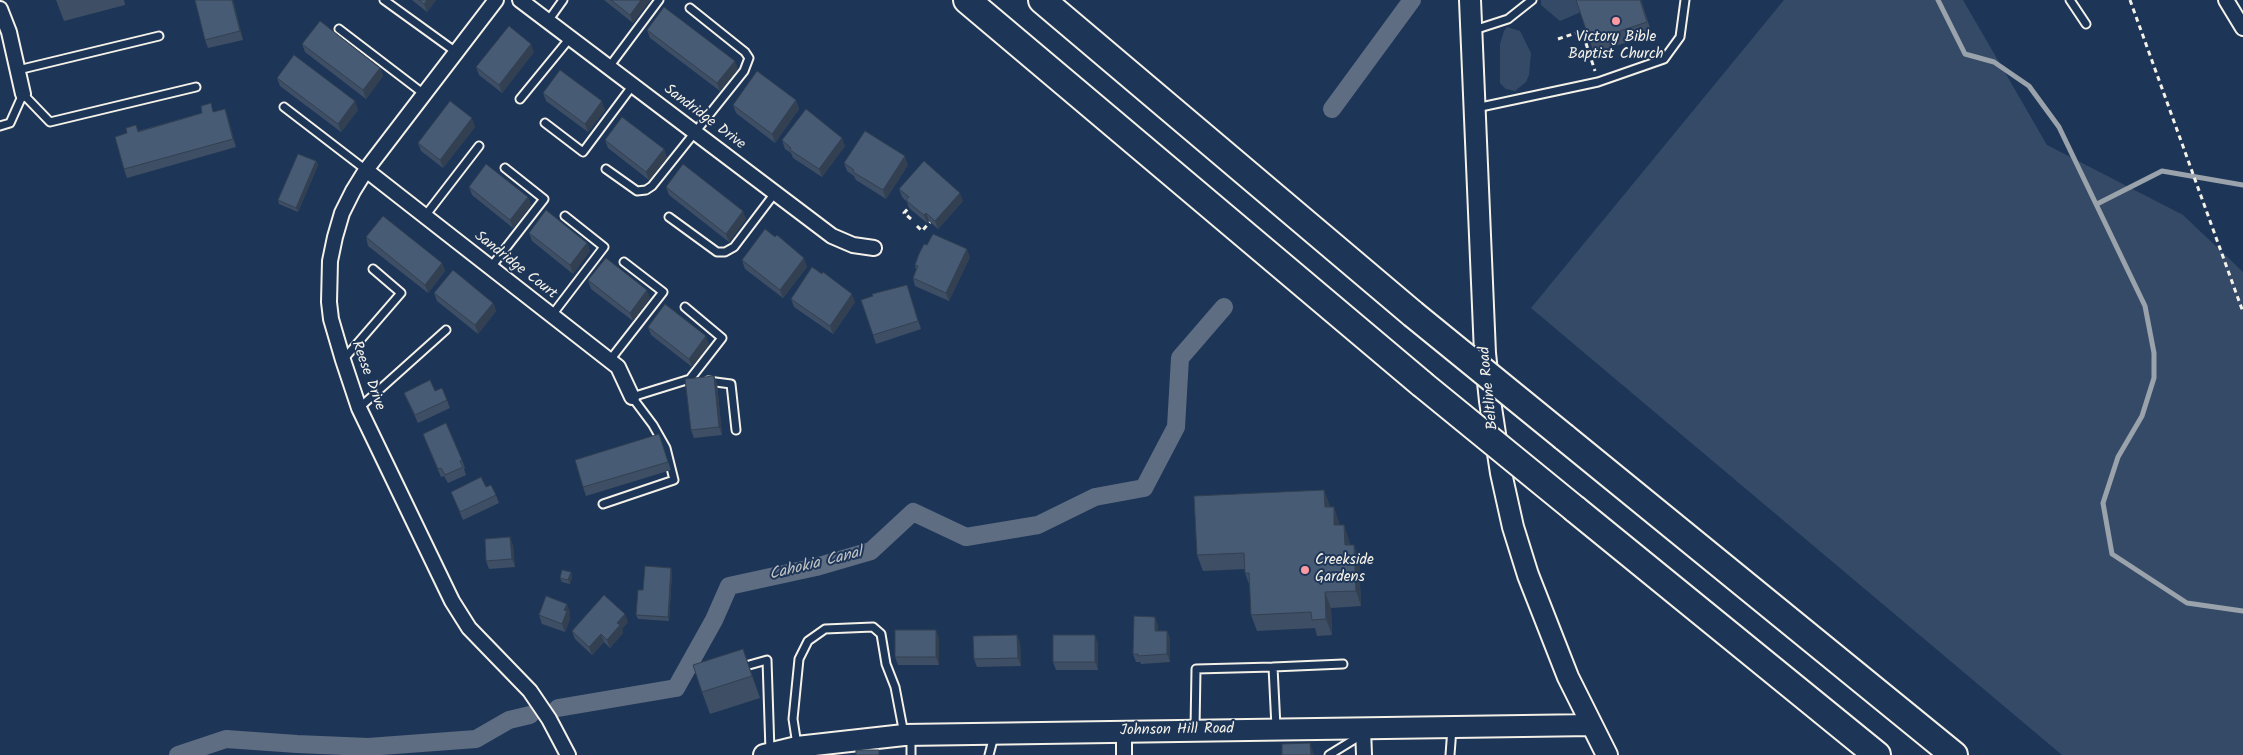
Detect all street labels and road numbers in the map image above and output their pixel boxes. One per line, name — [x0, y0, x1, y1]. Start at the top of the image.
street label: Sandridge Drive — [660, 81, 748, 155]
street label: Sandridge Court — [470, 228, 560, 304]
street label: Reese Drive — [346, 339, 388, 413]
street label: Beltline Road — [1477, 345, 1503, 431]
street label: Johnson Hill Road — [1120, 721, 1234, 741]

